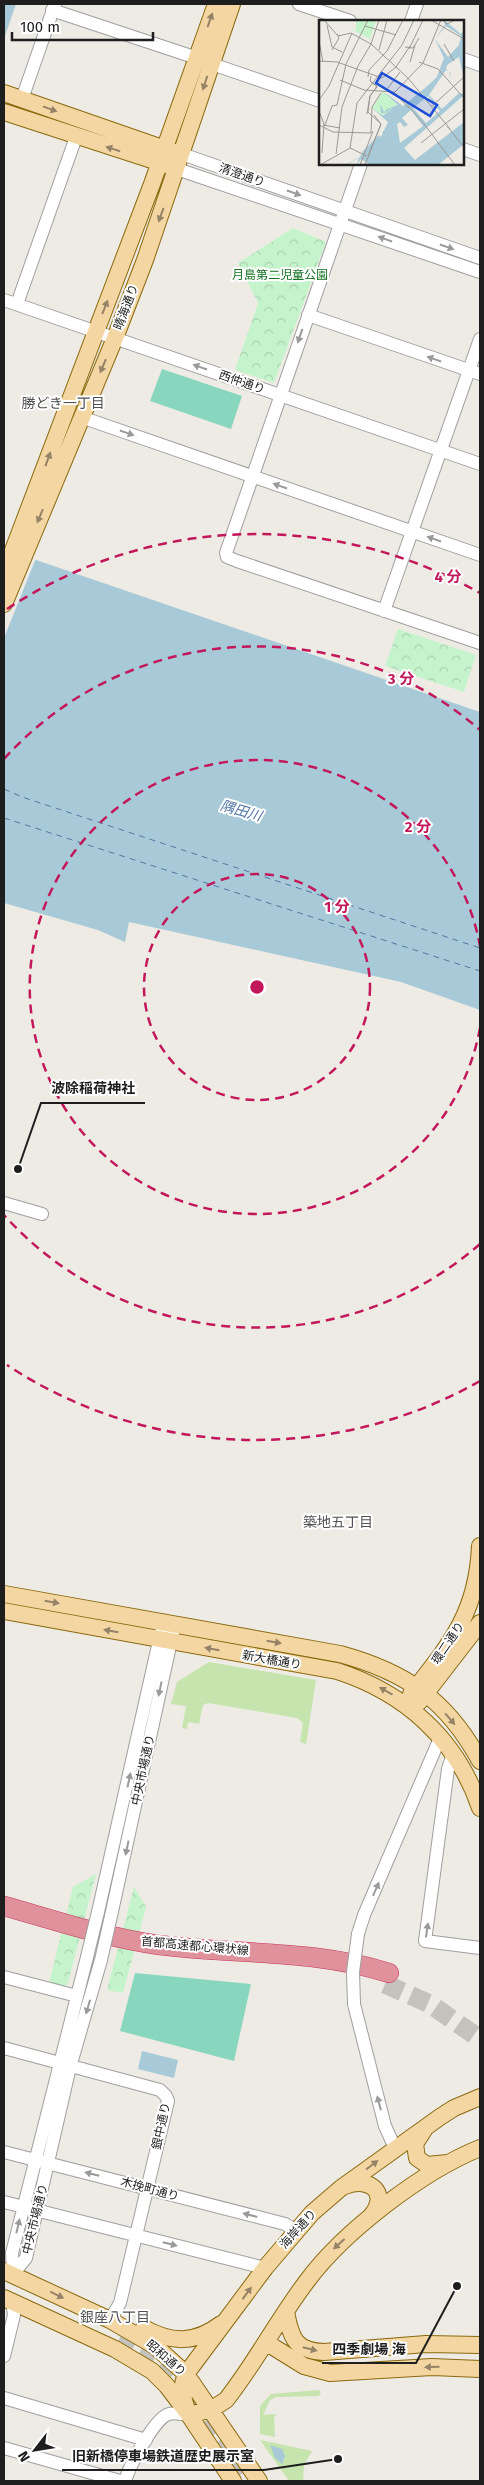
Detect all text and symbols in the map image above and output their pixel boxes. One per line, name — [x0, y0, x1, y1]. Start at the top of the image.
scale bar — [12, 10, 154, 42]
one-way arrow — [207, 13, 214, 28]
text: 100 m — [20, 18, 60, 36]
inset map — [319, 20, 464, 165]
one-way arrow — [201, 76, 209, 91]
one-way arrow — [42, 106, 57, 113]
one-way arrow — [105, 144, 120, 152]
street label: 清澄通り — [217, 161, 267, 189]
one-way arrow — [287, 189, 302, 197]
one-way arrow — [157, 207, 164, 222]
one-way arrow — [377, 235, 392, 243]
one-way arrow — [440, 244, 455, 251]
park label: 月島第二児童公園 — [232, 268, 328, 282]
street label: 晴海通り — [111, 282, 141, 332]
one-way arrow — [101, 299, 109, 314]
one-way arrow — [296, 329, 304, 344]
one-way arrow — [426, 354, 441, 362]
one-way arrow — [98, 359, 106, 373]
one-way arrow — [193, 363, 208, 371]
street label: 西仲通り — [217, 368, 267, 396]
district label: 勝どき一丁目 — [21, 395, 105, 412]
one-way arrow — [120, 430, 135, 437]
one-way arrow — [44, 451, 52, 466]
one-way arrow — [273, 482, 288, 489]
one-way arrow — [36, 509, 44, 523]
one-way arrow — [426, 535, 441, 543]
text: 4 分 — [434, 568, 462, 586]
text: 3 分 — [387, 670, 414, 688]
water label: 隅田川 — [218, 797, 265, 826]
text: 2 分 — [405, 818, 431, 836]
text: 1 分 — [324, 898, 350, 916]
centre of rings — [248, 978, 266, 996]
callout: 波除稲荷神社 — [41, 1074, 145, 1103]
text: 波除稲荷神社 — [51, 1080, 135, 1097]
district label: 築地五丁目 — [303, 1514, 373, 1531]
one-way arrow — [44, 1598, 60, 1606]
street label: 環二通り — [429, 1619, 467, 1667]
one-way arrow — [103, 1626, 119, 1634]
one-way arrow — [267, 1638, 283, 1646]
one-way arrow — [203, 1644, 219, 1652]
street label: 新大橋通り — [241, 1648, 303, 1672]
one-way arrow — [156, 1681, 164, 1697]
one-way arrow — [379, 1687, 392, 1696]
one-way arrow — [445, 1712, 456, 1725]
street label: 中央市場通り — [129, 1733, 157, 1807]
one-way arrow — [125, 1771, 133, 1787]
one-way arrow — [123, 1840, 131, 1855]
one-way arrow — [372, 1882, 380, 1896]
one-way arrow — [423, 1922, 431, 1938]
street label: 首都高速都心環状線 — [141, 1934, 249, 1958]
one-way arrow — [84, 2000, 92, 2015]
one-way arrow — [374, 2095, 382, 2110]
street label: 銀中通り — [149, 2101, 173, 2151]
one-way arrow — [365, 2160, 378, 2171]
one-way arrow — [85, 2170, 100, 2178]
street label: 木挽町通り — [119, 2174, 181, 2204]
street label: 中央市場通り — [19, 2182, 51, 2256]
street label: 海岸通り — [277, 2206, 319, 2252]
one-way arrow — [242, 2210, 257, 2218]
one-way arrow — [14, 2218, 22, 2233]
one-way arrow — [334, 2238, 346, 2250]
one-way arrow — [163, 2241, 178, 2249]
one-way arrow — [242, 2286, 252, 2300]
one-way arrow — [50, 2291, 64, 2299]
district label: 銀座八丁目 — [80, 2309, 150, 2326]
callout: 四季劇場 海 — [322, 2334, 416, 2363]
street label: 昭和通り — [143, 2337, 189, 2379]
text: 四季劇場 海 — [332, 2341, 406, 2358]
one-way arrow — [303, 2346, 318, 2354]
one-way arrow — [423, 2364, 439, 2372]
north arrow — [10, 2425, 60, 2475]
callout: 旧新橋停車場鉄道歴史展示室 — [62, 2441, 264, 2470]
text: N — [15, 2448, 34, 2465]
text: 旧新橋停車場鉄道歴史展示室 — [72, 2448, 254, 2465]

